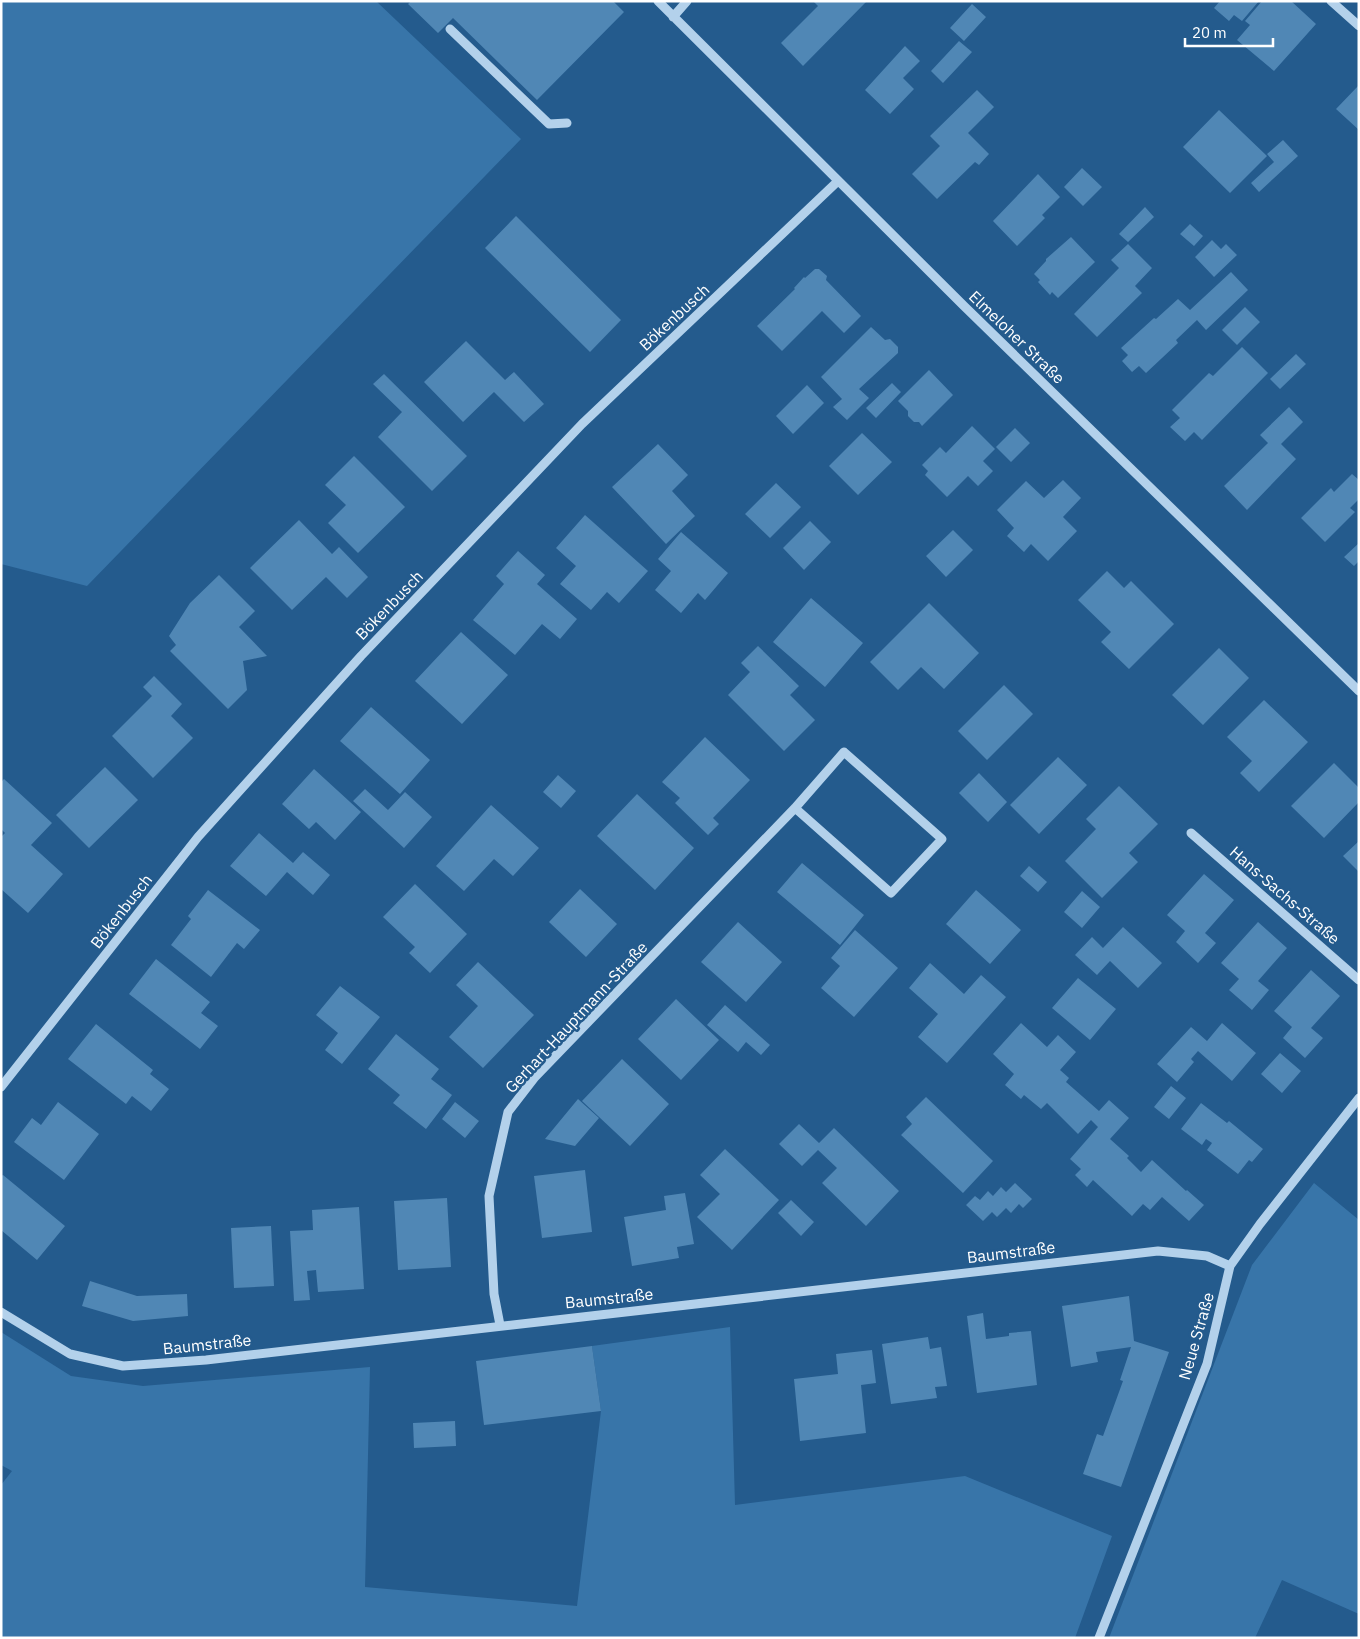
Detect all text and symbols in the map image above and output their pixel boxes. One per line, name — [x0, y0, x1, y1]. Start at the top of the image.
scale bar — [1185, 15, 1272, 47]
text: 20 m — [1192, 23, 1227, 42]
street label: Bökenbusch — [635, 279, 713, 355]
street label: Elmeloher Straße — [965, 286, 1069, 388]
street label: Bökenbusch — [351, 566, 427, 644]
street label: Hans-Sachs-Straße — [1226, 842, 1344, 948]
street label: Bökenbusch — [86, 870, 156, 952]
street label: Gerhart-Hauptmann-Straße — [501, 937, 652, 1097]
street label: Baumstraße — [966, 1237, 1056, 1267]
street label: Baumstraße — [564, 1283, 654, 1313]
street label: Neue Straße — [1174, 1290, 1218, 1382]
street label: Baumstraße — [162, 1329, 252, 1359]

